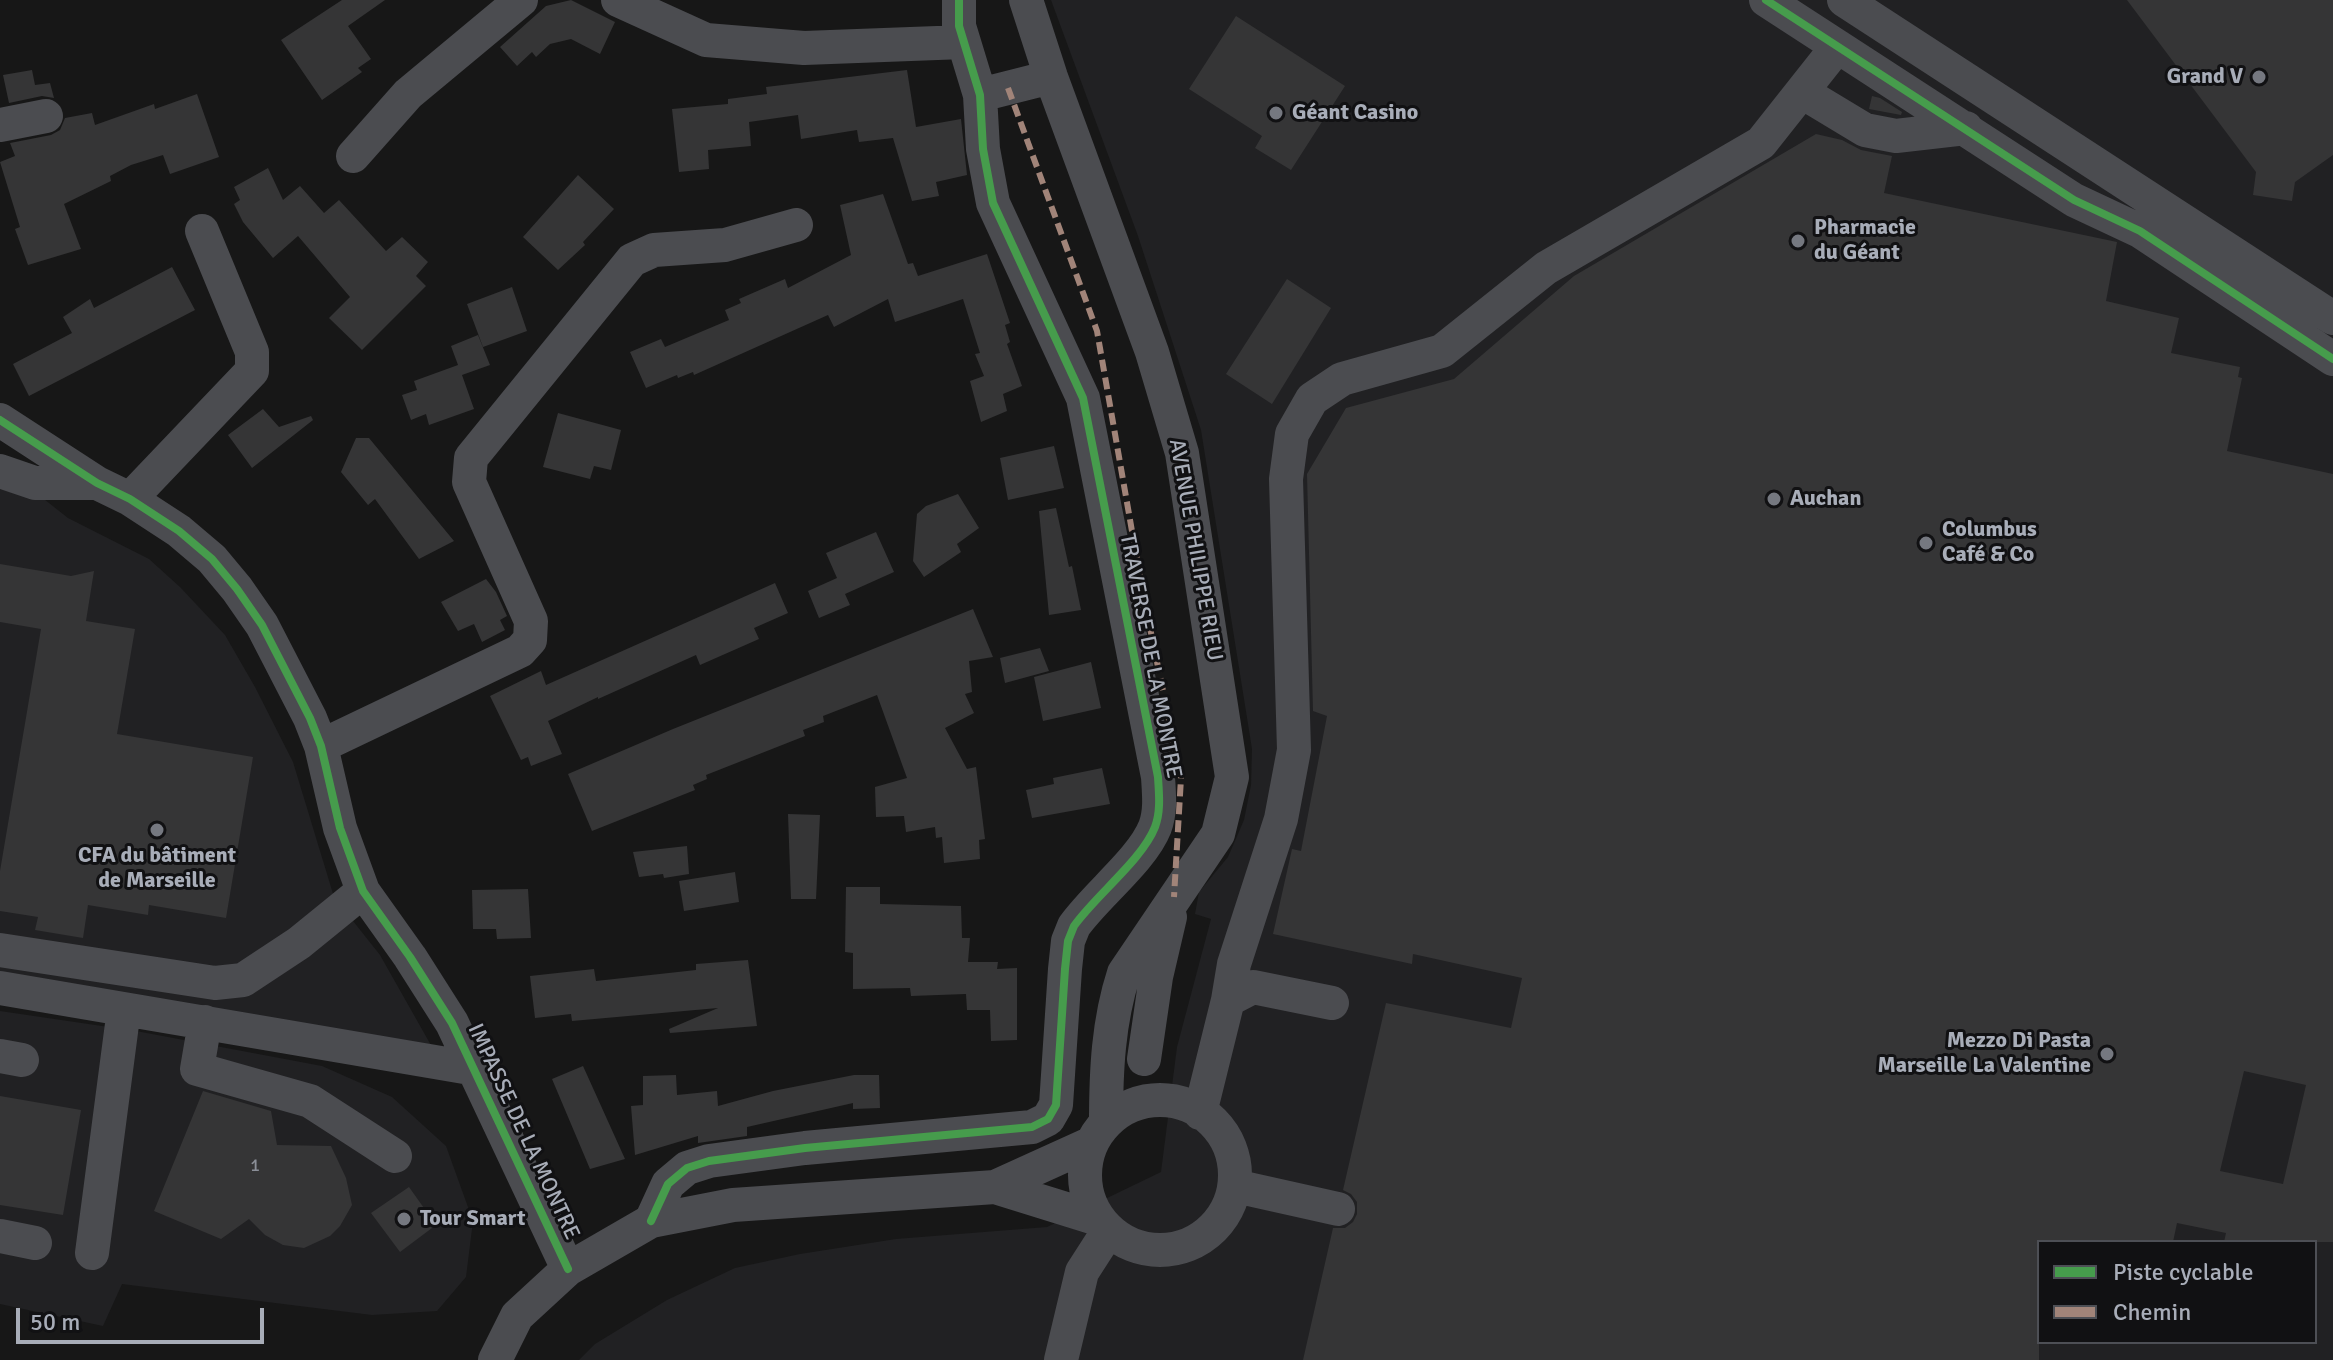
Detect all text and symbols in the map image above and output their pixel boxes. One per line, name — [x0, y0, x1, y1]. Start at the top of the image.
place label: Grand V — [2167, 64, 2243, 90]
marker: Grand V — [2250, 68, 2268, 86]
place label: Géant Casino — [1292, 100, 1418, 126]
marker: Géant Casino — [1267, 104, 1285, 122]
place label: Pharmacie du Géant — [1814, 215, 1916, 266]
marker: Pharmacie du Géant — [1789, 232, 1807, 250]
street label: AVENUE PHILIPPE RIEU — [1162, 437, 1228, 663]
place label: Auchan — [1790, 486, 1861, 512]
marker: Auchan — [1765, 490, 1783, 508]
place label: Columbus Café & Co — [1942, 517, 2037, 568]
street label: TRAVERSE DE LA MONTRE — [1113, 531, 1187, 781]
marker: Columbus Café & Co — [1917, 534, 1935, 552]
marker: CFA du bâtiment de Marseille — [148, 821, 166, 839]
place label: CFA du bâtiment de Marseille — [78, 843, 236, 894]
street label: IMPASSE DE LA MONTRE — [461, 1020, 585, 1244]
place label: Mezzo Di Pasta Marseille La Valentine — [1877, 1028, 2091, 1080]
marker: Mezzo Di Pasta Marseille La Valentine — [2098, 1045, 2116, 1063]
house number: 1 — [250, 1155, 260, 1177]
place label: Tour Smart — [420, 1206, 526, 1232]
marker: Tour Smart — [395, 1210, 413, 1228]
legend — [2037, 1240, 2317, 1344]
text: Piste cyclable — [2113, 1257, 2253, 1287]
scale bar — [20, 1292, 268, 1342]
text: Chemin — [2113, 1297, 2191, 1327]
text: 50 m — [30, 1307, 80, 1337]

